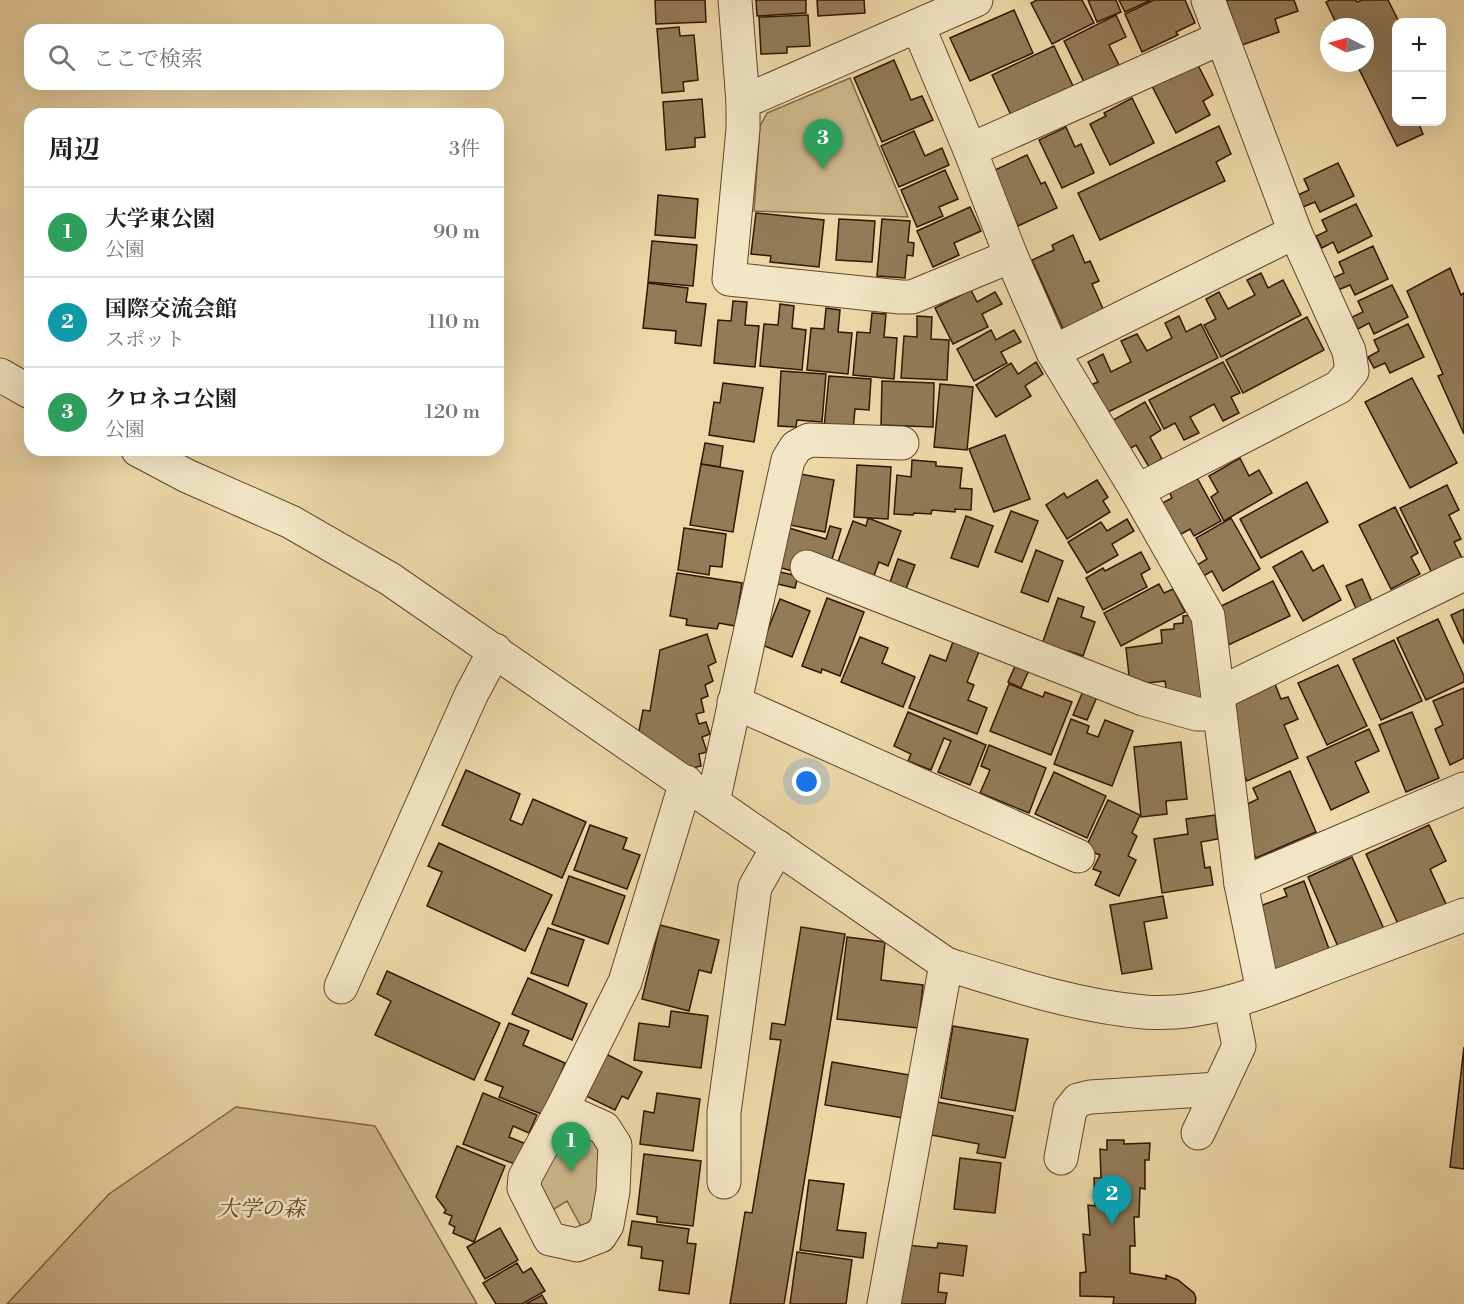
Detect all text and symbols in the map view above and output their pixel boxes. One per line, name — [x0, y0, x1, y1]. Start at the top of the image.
north arrow — [1320, 18, 1374, 72]
map controls — [1392, 18, 1446, 126]
button: + — [1392, 18, 1446, 72]
search box — [24, 24, 504, 90]
icon: search — [45, 41, 78, 74]
text: ここで検索 — [93, 46, 203, 73]
button: − — [1392, 72, 1446, 126]
pin: 3 — [804, 120, 842, 169]
text: 周辺 — [48, 134, 100, 166]
text: 3件 — [449, 137, 480, 162]
text: 大学東公園 — [105, 206, 215, 233]
text: 1 — [63, 220, 72, 245]
text: 90 m — [433, 220, 480, 245]
text: 公園 — [105, 238, 145, 263]
text: 国際交流会館 — [105, 296, 237, 323]
text: 2 — [61, 310, 74, 335]
text: 110 m — [428, 310, 480, 335]
text: スポット — [105, 328, 185, 353]
text: クロネコ公園 — [105, 386, 237, 413]
text: 3 — [61, 400, 74, 425]
text: 120 m — [425, 400, 480, 425]
text: 公園 — [105, 418, 145, 443]
your location — [792, 767, 821, 796]
pin: 1 — [552, 1122, 590, 1172]
pin: 2 — [1092, 1176, 1132, 1225]
park label: 大学の森 — [217, 1196, 307, 1223]

